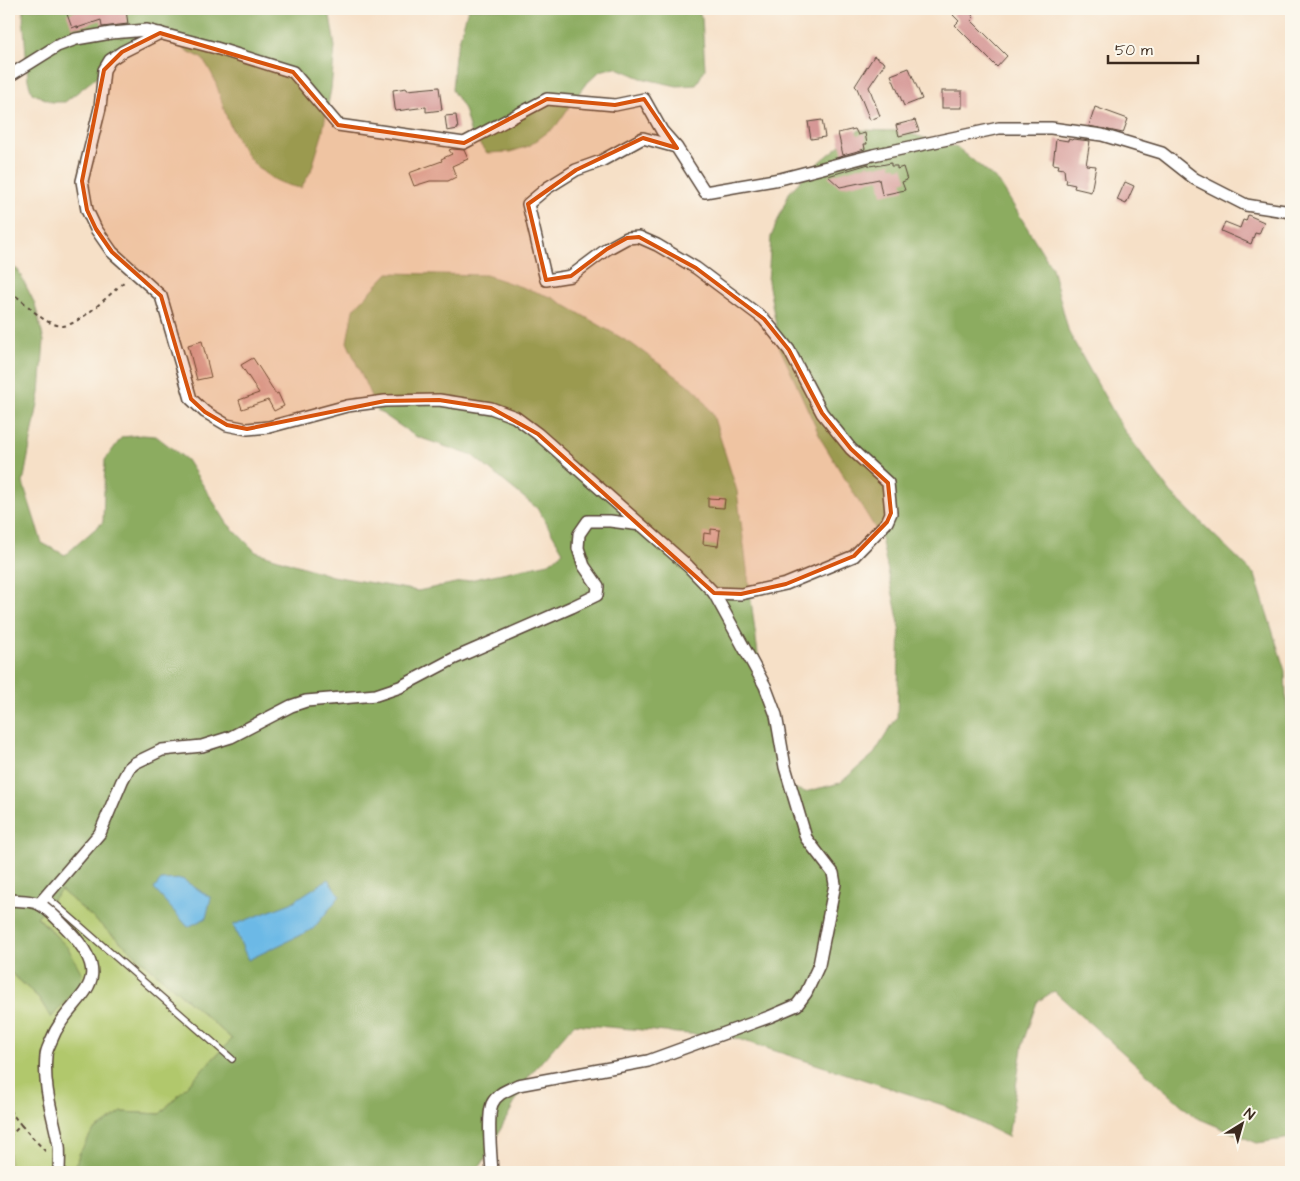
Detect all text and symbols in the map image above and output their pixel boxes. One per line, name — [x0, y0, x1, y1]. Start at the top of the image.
scale bar — [1108, 32, 1198, 64]
text: 50 m — [1115, 40, 1153, 61]
north arrow — [1218, 1098, 1268, 1148]
text: N — [1240, 1104, 1259, 1125]

